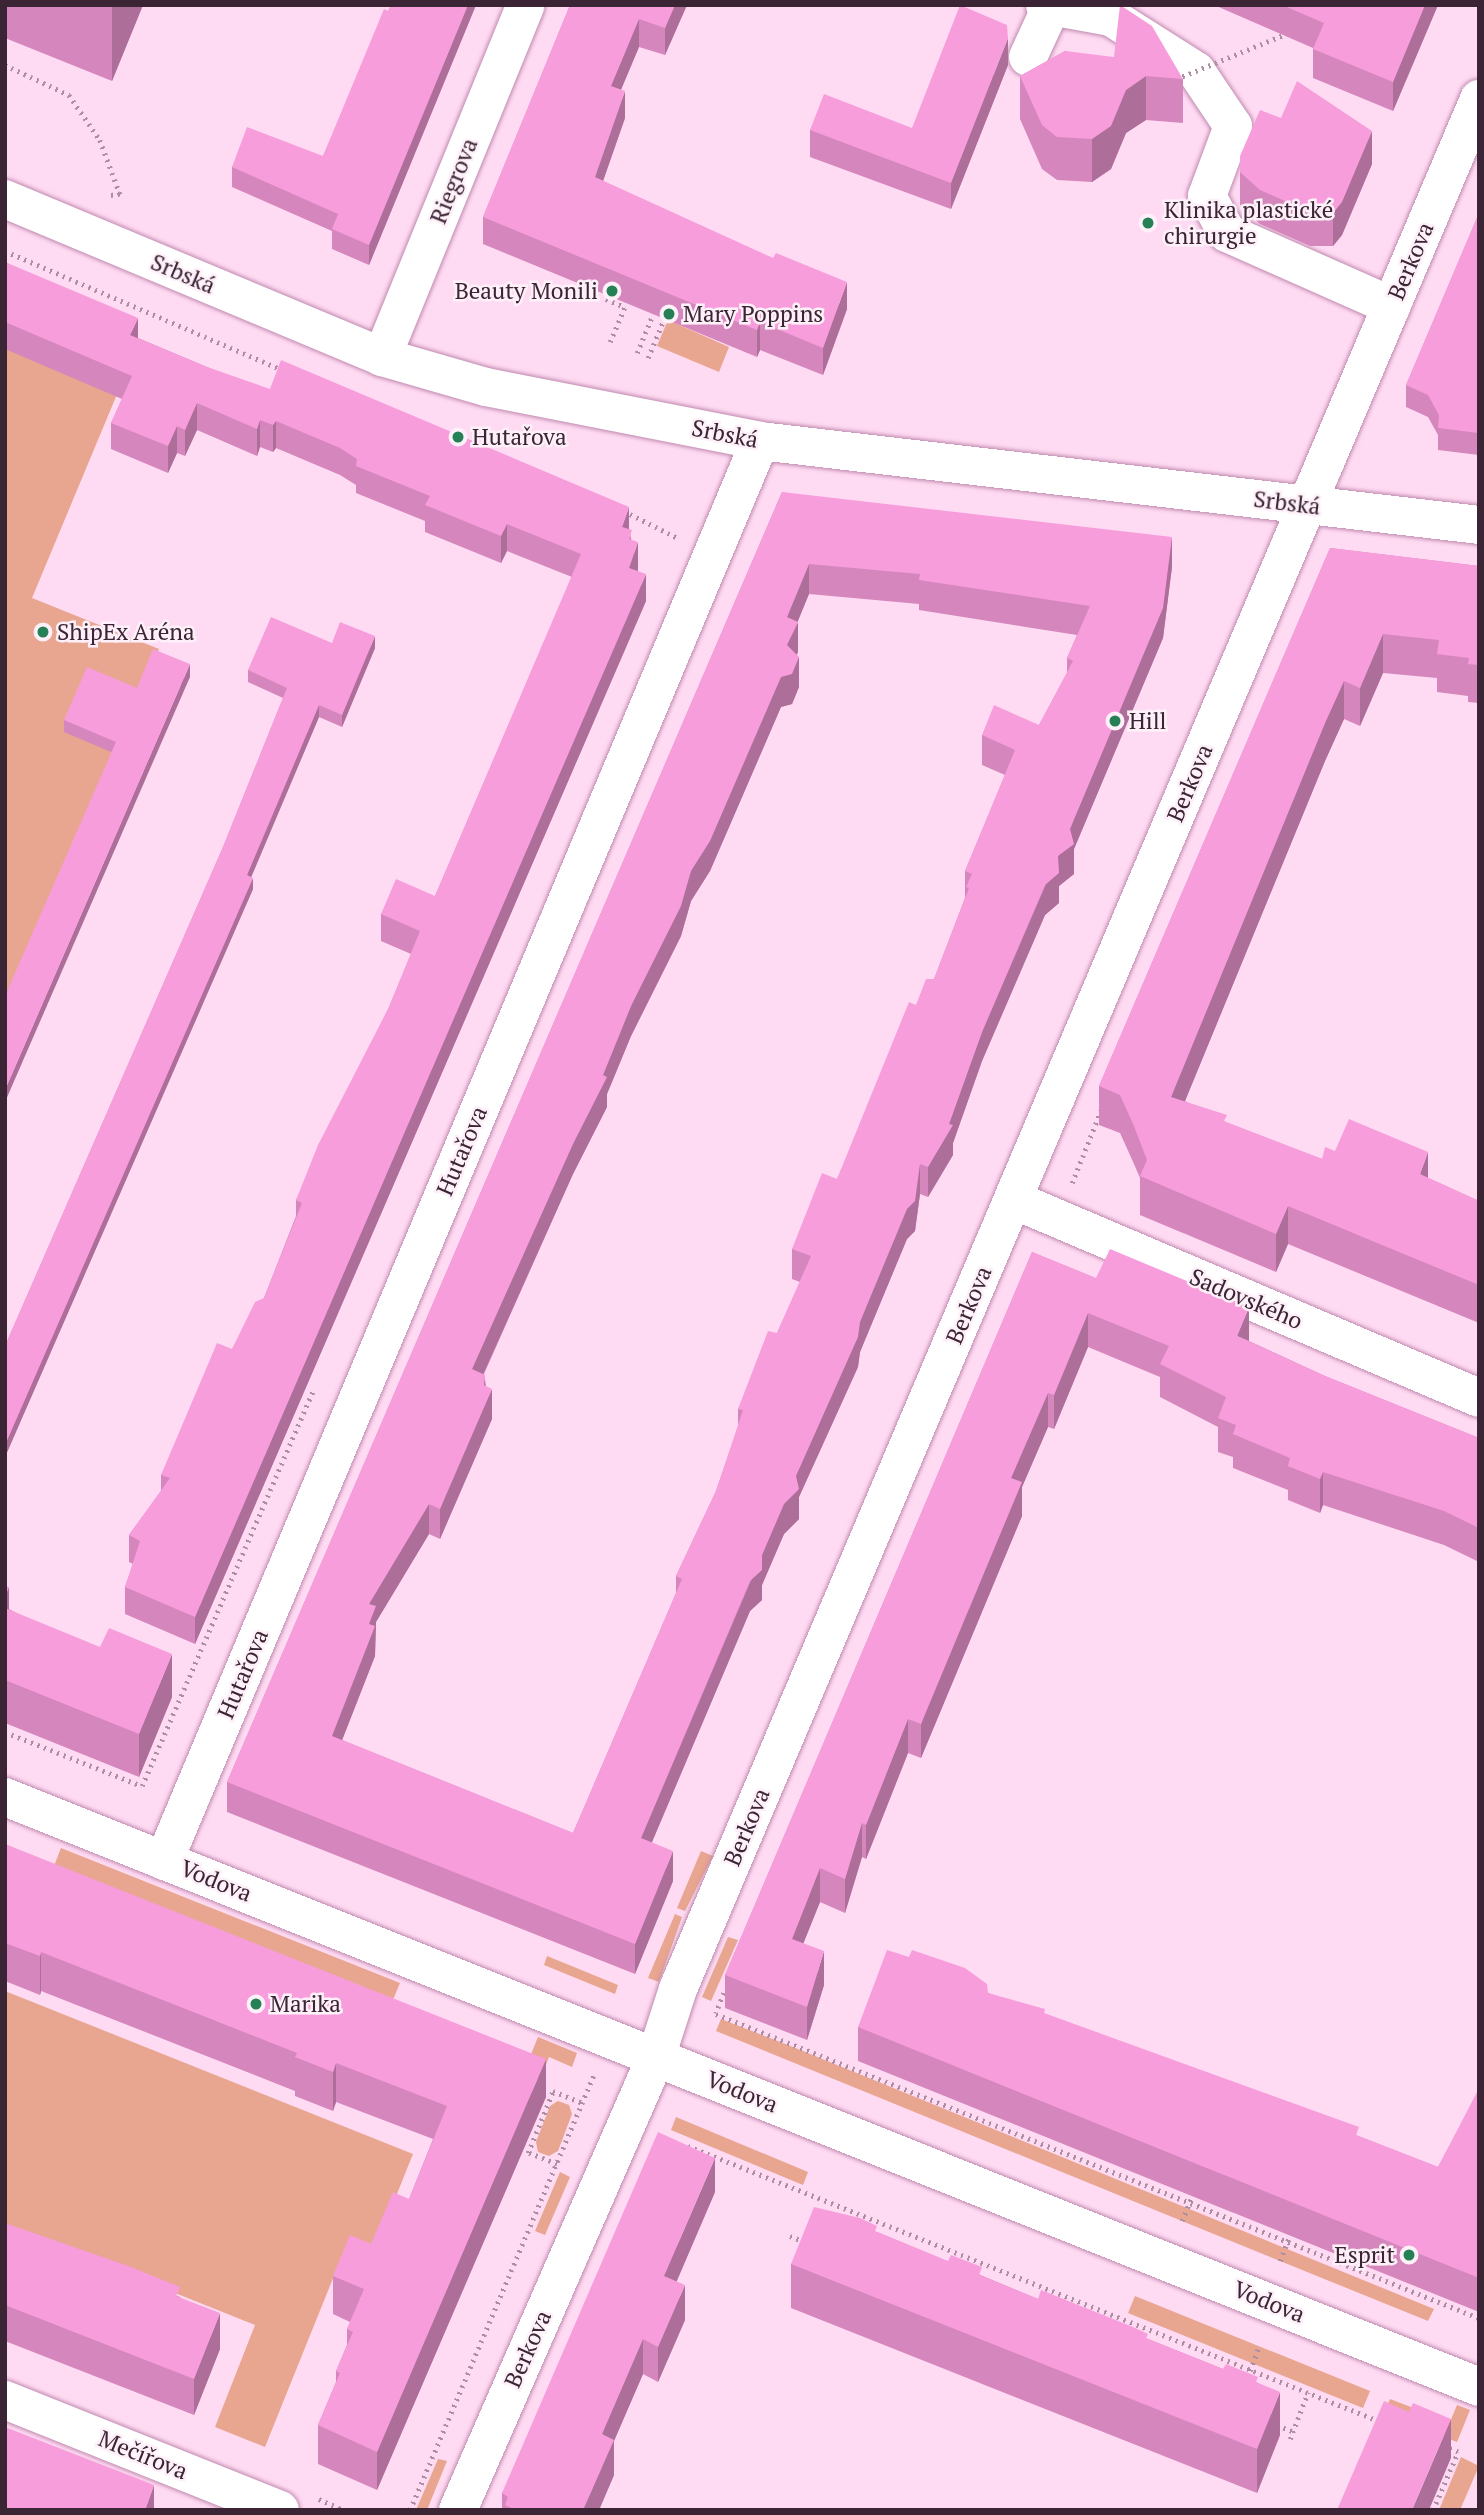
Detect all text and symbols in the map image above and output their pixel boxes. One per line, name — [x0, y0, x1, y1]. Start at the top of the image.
street label: Riegrova — [424, 134, 484, 228]
place label: Klinika plastické chirurgie — [1164, 196, 1333, 250]
marker: Klinika plastické chirurgie — [1138, 213, 1158, 233]
street label: Berkova — [1382, 218, 1440, 304]
street label: Srbská — [147, 248, 219, 300]
place label: Beauty Monili — [455, 277, 598, 305]
marker: Beauty Monili — [604, 283, 620, 299]
place label: Mary Poppins — [683, 300, 823, 328]
marker: Mary Poppins — [661, 306, 677, 322]
street label: Srbská — [689, 414, 761, 454]
place label: Hutařova — [472, 423, 567, 451]
marker: Hutařova — [450, 429, 466, 445]
street label: Srbská — [1252, 485, 1322, 521]
place label: ShipEx Aréna — [57, 618, 195, 646]
marker: ShipEx Aréna — [35, 624, 51, 640]
place label: Hill — [1129, 707, 1167, 735]
marker: Hill — [1107, 713, 1123, 729]
street label: Berkova — [1161, 740, 1219, 826]
street label: Hutařova — [431, 1102, 493, 1200]
street label: Berkova — [940, 1262, 998, 1348]
street label: Sadovského — [1185, 1263, 1307, 1335]
street label: Hutařova — [212, 1625, 274, 1723]
street label: Berkova — [718, 1784, 776, 1870]
street label: Vodova — [176, 1854, 256, 1908]
place label: Marika — [270, 1990, 341, 2018]
marker: Marika — [248, 1996, 264, 2012]
street label: Vodova — [702, 2065, 782, 2119]
place label: Esprit — [1334, 2241, 1395, 2269]
marker: Esprit — [1401, 2247, 1417, 2263]
street label: Vodova — [1229, 2275, 1309, 2329]
street label: Berkova — [499, 2306, 557, 2392]
street label: Mečířova — [94, 2425, 192, 2485]

